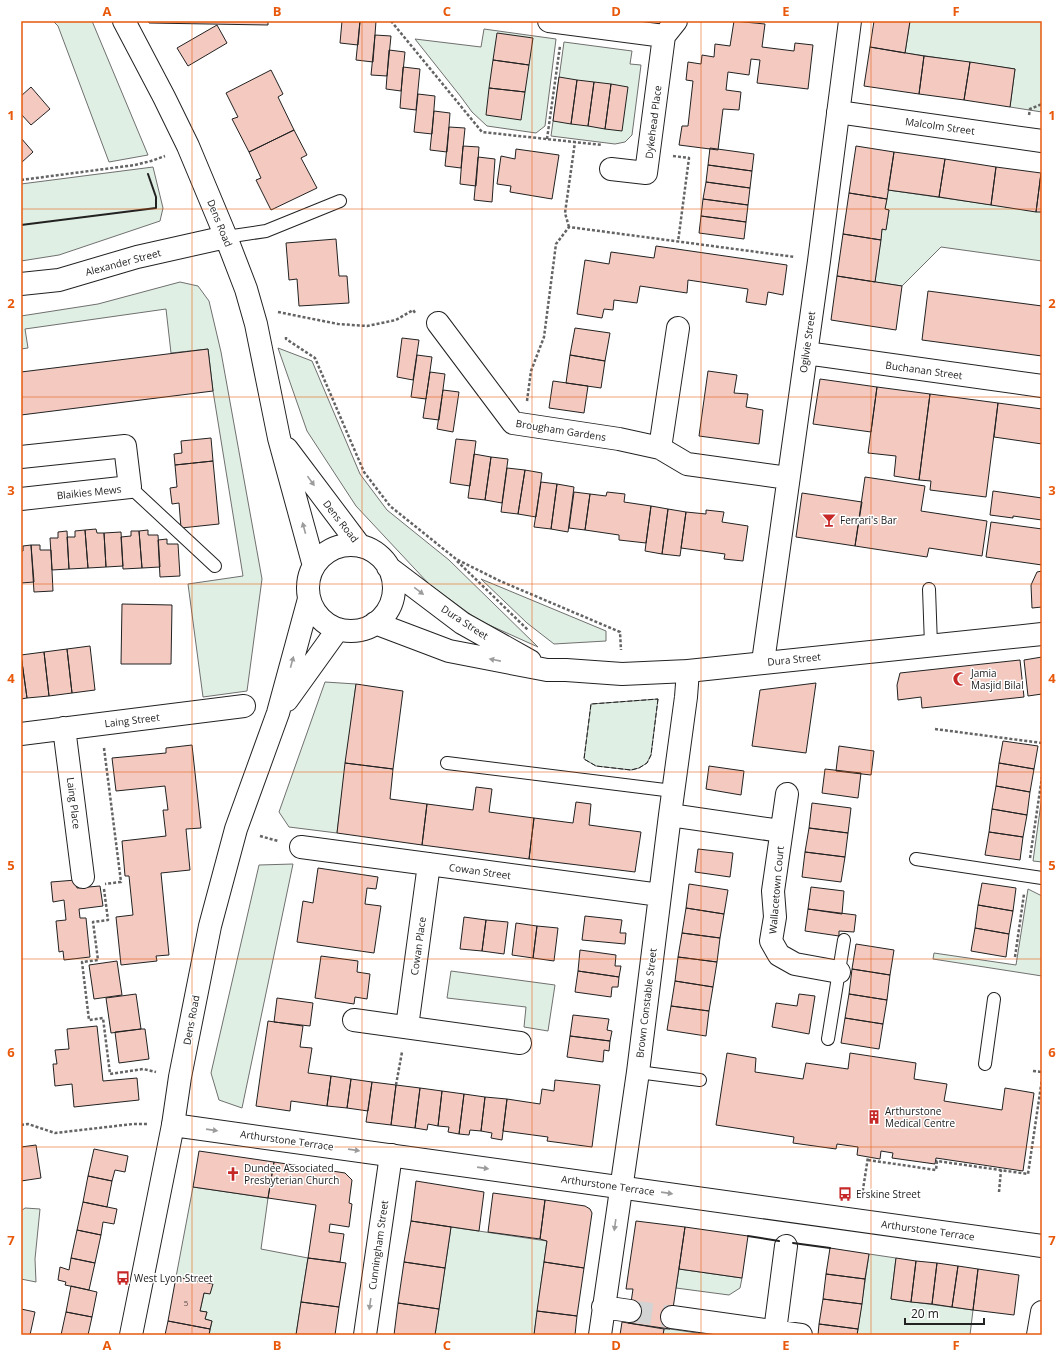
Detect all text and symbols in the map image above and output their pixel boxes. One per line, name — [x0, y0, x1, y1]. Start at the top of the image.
text: A — [103, 2, 112, 20]
text: B — [273, 2, 282, 20]
text: C — [443, 2, 451, 20]
text: D — [611, 2, 621, 20]
text: E — [782, 2, 790, 20]
text: F — [952, 2, 960, 20]
street label: Dykehead Place — [642, 84, 664, 159]
text: 1 — [7, 106, 15, 124]
text: 1 — [1048, 106, 1056, 124]
street label: Malcolm Street — [904, 114, 976, 138]
street label: Dens Road — [204, 197, 236, 249]
street label: Alexander Street — [84, 245, 163, 279]
text: 2 — [7, 294, 15, 312]
text: 2 — [1048, 294, 1056, 312]
street label: Ogilvie Street — [796, 310, 818, 374]
street label: Buchanan Street — [885, 358, 964, 382]
street label: Brougham Gardens — [515, 416, 607, 444]
one-way arrow — [307, 475, 315, 486]
text: 3 — [7, 481, 15, 499]
text: 3 — [1048, 481, 1056, 499]
street label: Blaikies Mews — [56, 482, 122, 502]
street label: Dens Road — [320, 497, 362, 545]
bar icon: Ferrari's Bar — [821, 512, 837, 528]
place label: Ferrari's Bar — [840, 513, 897, 527]
one-way arrow — [300, 522, 306, 534]
one-way arrow — [414, 586, 425, 595]
street label: Dura Street — [439, 602, 492, 643]
street label: Dura Street — [767, 649, 822, 669]
one-way arrow — [289, 655, 295, 667]
one-way arrow — [488, 656, 501, 662]
place label: Jamia Masjid Bilal — [970, 666, 1024, 692]
text: 4 — [7, 669, 15, 687]
text: 4 — [1048, 669, 1056, 687]
mosque icon: Jamia Masjid Bilal — [952, 671, 968, 687]
street label: Laing Street — [104, 710, 161, 730]
street label: Laing Place — [64, 776, 84, 830]
street label: Wallacetown Court — [765, 845, 787, 934]
text: 5 — [7, 856, 15, 874]
text: 5 — [1048, 856, 1056, 874]
street label: Cowan Street — [448, 860, 512, 882]
street label: Cowan Place — [407, 916, 429, 976]
street label: Brown Constable Street — [632, 947, 660, 1059]
street label: Dens Road — [179, 994, 203, 1046]
text: 6 — [7, 1043, 15, 1061]
text: 6 — [1048, 1043, 1056, 1061]
place label: Arthurstone Medical Centre — [885, 1104, 955, 1130]
building icon: Arthurstone Medical Centre — [866, 1109, 882, 1125]
one-way arrow — [206, 1127, 218, 1133]
street label: Arthurstone Terrace — [239, 1127, 335, 1154]
one-way arrow — [348, 1147, 360, 1153]
place label: Dundee Associated Presbyterian Church — [244, 1161, 339, 1187]
one-way arrow — [477, 1165, 489, 1171]
church icon: Dundee Associated Presbyterian Church — [225, 1166, 241, 1182]
street label: Arthurstone Terrace — [560, 1172, 656, 1199]
bus stop icon: Erskine Street — [837, 1186, 853, 1202]
place label: Erskine Street — [856, 1187, 921, 1201]
one-way arrow — [661, 1190, 673, 1196]
street label: Cunningham Street — [365, 1199, 391, 1291]
street label: Arthurstone Terrace — [880, 1217, 976, 1244]
one-way arrow — [612, 1219, 618, 1231]
text: 7 — [7, 1231, 15, 1249]
text: 7 — [1048, 1231, 1056, 1249]
bus stop icon: West Lyon Street — [115, 1270, 131, 1286]
place label: West Lyon Street — [134, 1271, 213, 1285]
house number: 5 — [184, 1297, 189, 1308]
one-way arrow — [367, 1298, 373, 1310]
scale bar — [905, 1300, 984, 1326]
text: 20 m — [911, 1305, 939, 1322]
text: A — [103, 1336, 112, 1354]
text: B — [273, 1336, 282, 1354]
text: C — [443, 1336, 451, 1354]
text: D — [611, 1336, 621, 1354]
text: E — [782, 1336, 790, 1354]
text: F — [952, 1336, 960, 1354]

